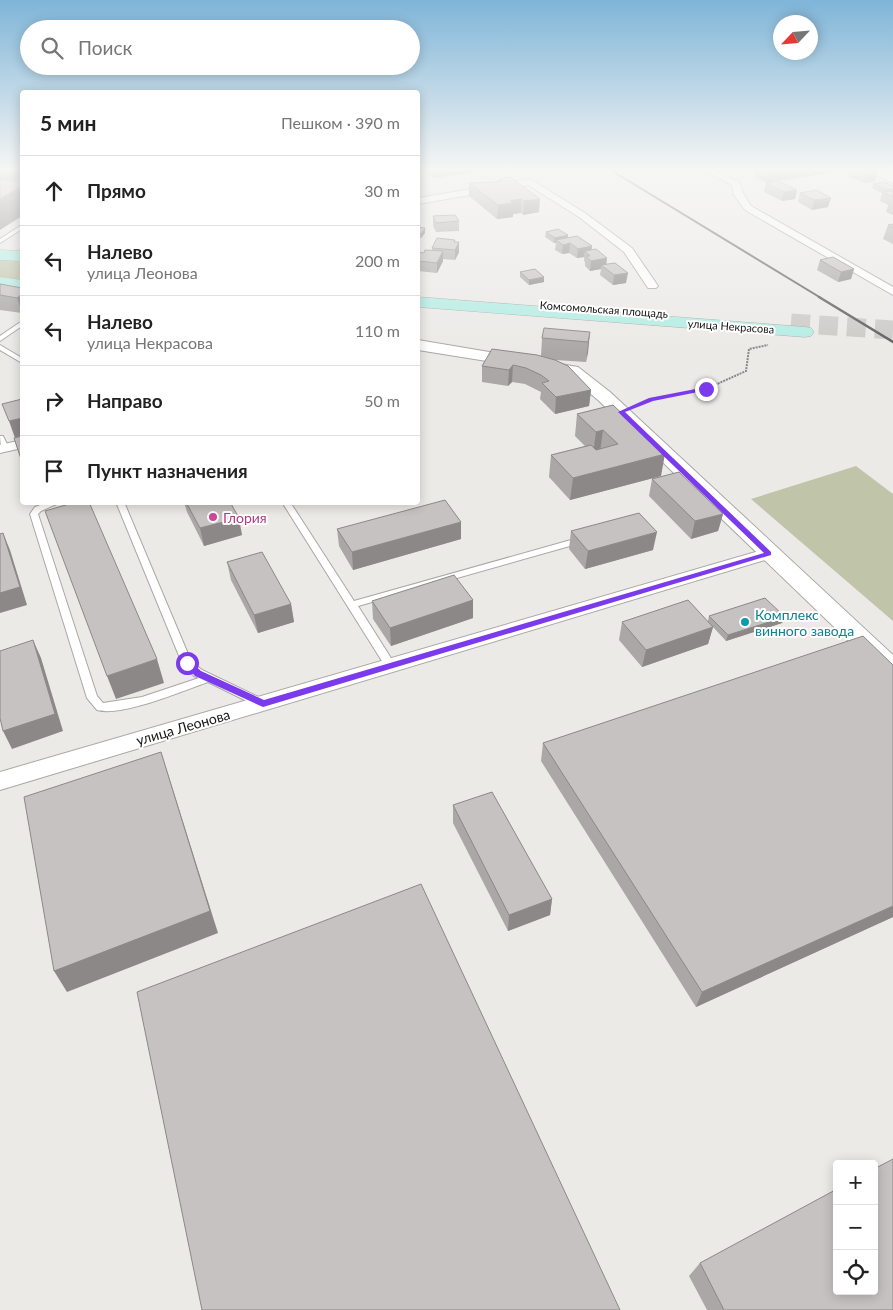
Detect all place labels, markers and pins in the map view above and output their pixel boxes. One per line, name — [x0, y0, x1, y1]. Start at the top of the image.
place label: Глория — [223, 509, 267, 526]
marker: Глория — [207, 511, 219, 523]
place label: Комплекс винного завода — [755, 606, 854, 639]
marker: Комплекс винного завода — [739, 616, 751, 628]

